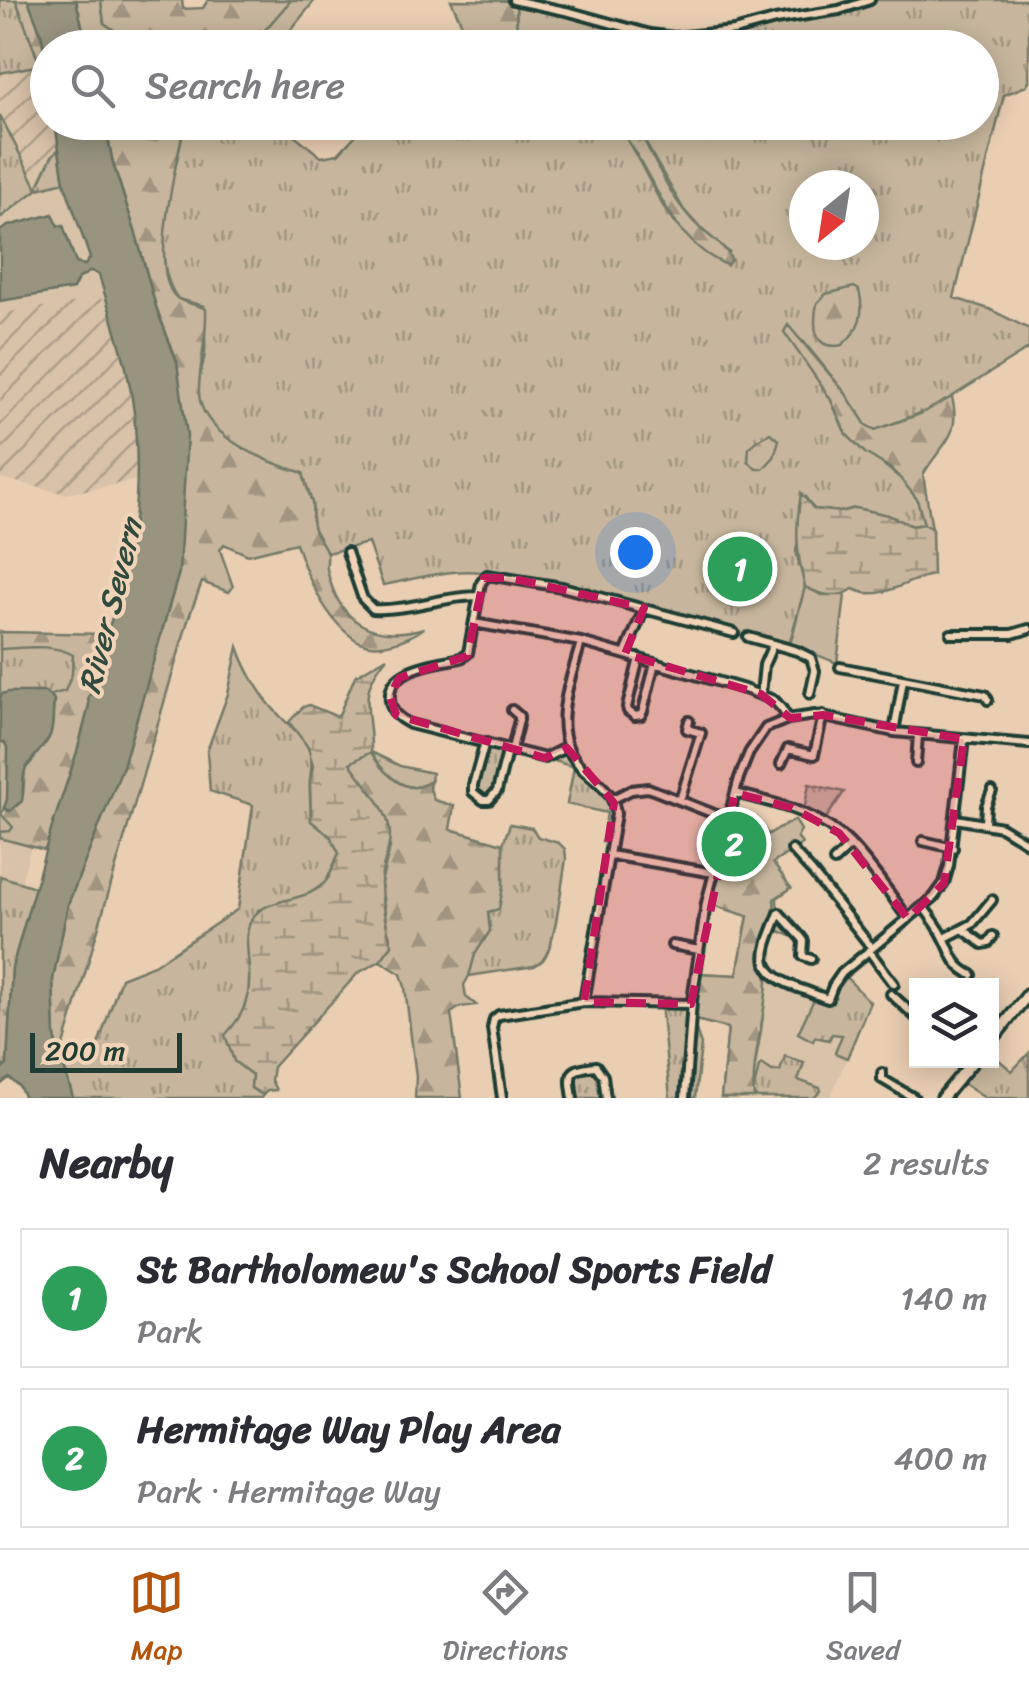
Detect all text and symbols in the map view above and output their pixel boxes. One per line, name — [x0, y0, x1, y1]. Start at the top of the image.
search box — [30, 30, 999, 140]
text: Search here — [145, 52, 345, 119]
icon: search — [65, 58, 120, 113]
north arrow — [789, 170, 879, 260]
water label: River Severn — [61, 509, 161, 699]
your location — [610, 527, 661, 578]
pin: 1 — [708, 532, 772, 606]
pin: 2 — [702, 806, 766, 882]
map controls — [909, 978, 999, 1068]
button: layers — [909, 978, 999, 1068]
text: 200 m — [45, 1026, 125, 1075]
scale bar — [30, 1028, 182, 1072]
text: Nearby — [40, 1126, 173, 1200]
text: 2 results — [863, 1135, 989, 1192]
text: St Bartholomew's School Sports Field — [137, 1236, 771, 1303]
text: 1 — [68, 1270, 81, 1327]
text: 140 m — [900, 1270, 987, 1327]
text: Park — [137, 1303, 203, 1360]
text: Hermitage Way Play Area — [137, 1396, 561, 1463]
text: 2 — [65, 1430, 84, 1487]
text: 400 m — [894, 1430, 987, 1487]
text: Park · Hermitage Way — [137, 1463, 441, 1520]
tab: Map — [129, 1565, 184, 1674]
tab: Directions — [442, 1565, 568, 1674]
tab: Saved — [826, 1565, 900, 1674]

